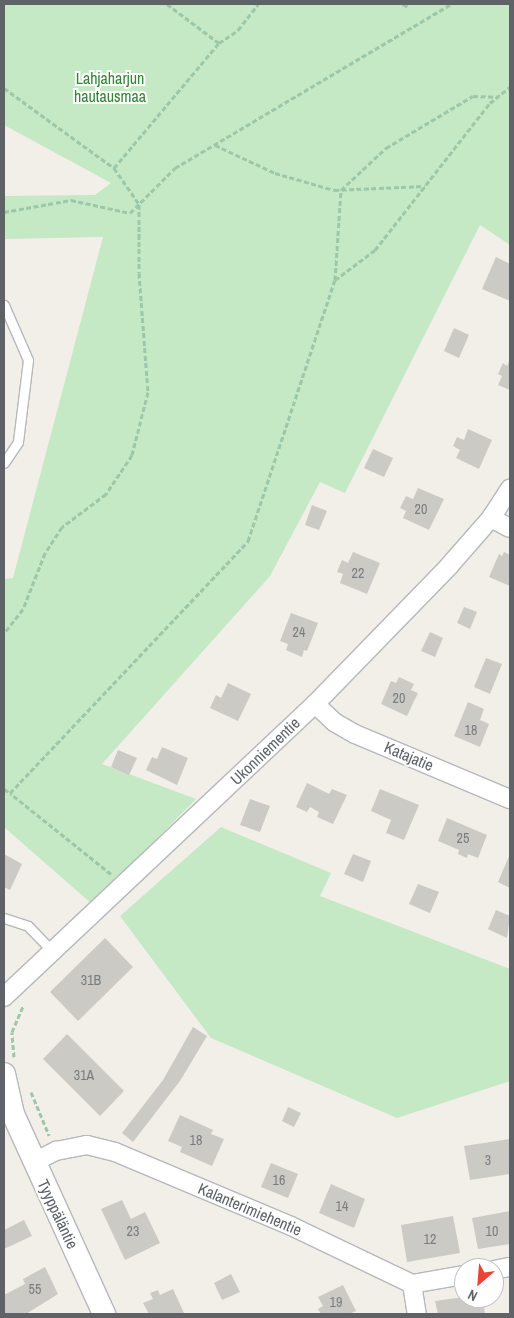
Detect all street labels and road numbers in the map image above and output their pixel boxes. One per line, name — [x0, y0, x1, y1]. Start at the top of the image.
street label: Ukonniementie — [226, 713, 304, 789]
street label: Katajatie — [381, 737, 437, 775]
street label: Tyyppäläntie — [34, 1176, 82, 1252]
street label: Kalanterimiehentie — [195, 1179, 305, 1239]

